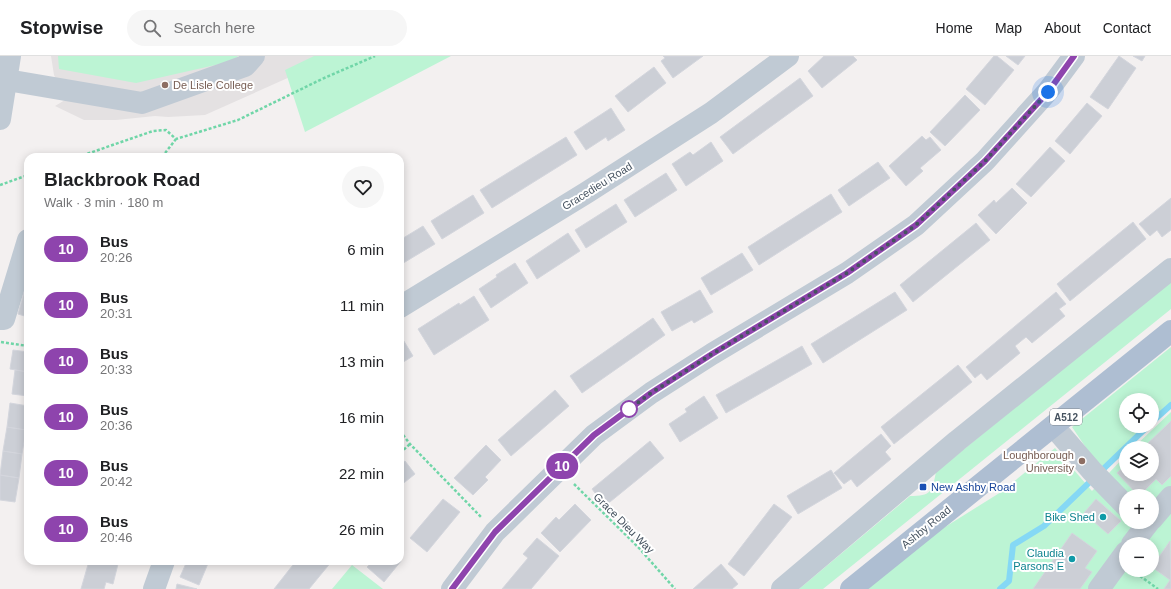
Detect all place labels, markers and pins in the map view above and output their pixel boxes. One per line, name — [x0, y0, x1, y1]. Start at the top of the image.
place label: De Lisle College — [173, 79, 253, 91]
marker: De Lisle College — [160, 80, 170, 90]
unlabelled marker — [620, 400, 638, 418]
place label: Loughborough University — [1003, 449, 1074, 474]
marker: Loughborough University — [1077, 456, 1087, 466]
place label: New Ashby Road — [931, 481, 1015, 493]
marker: New Ashby Road — [918, 482, 928, 492]
place label: Bike Shed — [1045, 511, 1095, 523]
marker: Bike Shed — [1098, 512, 1108, 522]
place label: Claudia Parsons E — [1013, 547, 1065, 572]
marker: Claudia Parsons E — [1067, 554, 1077, 564]

